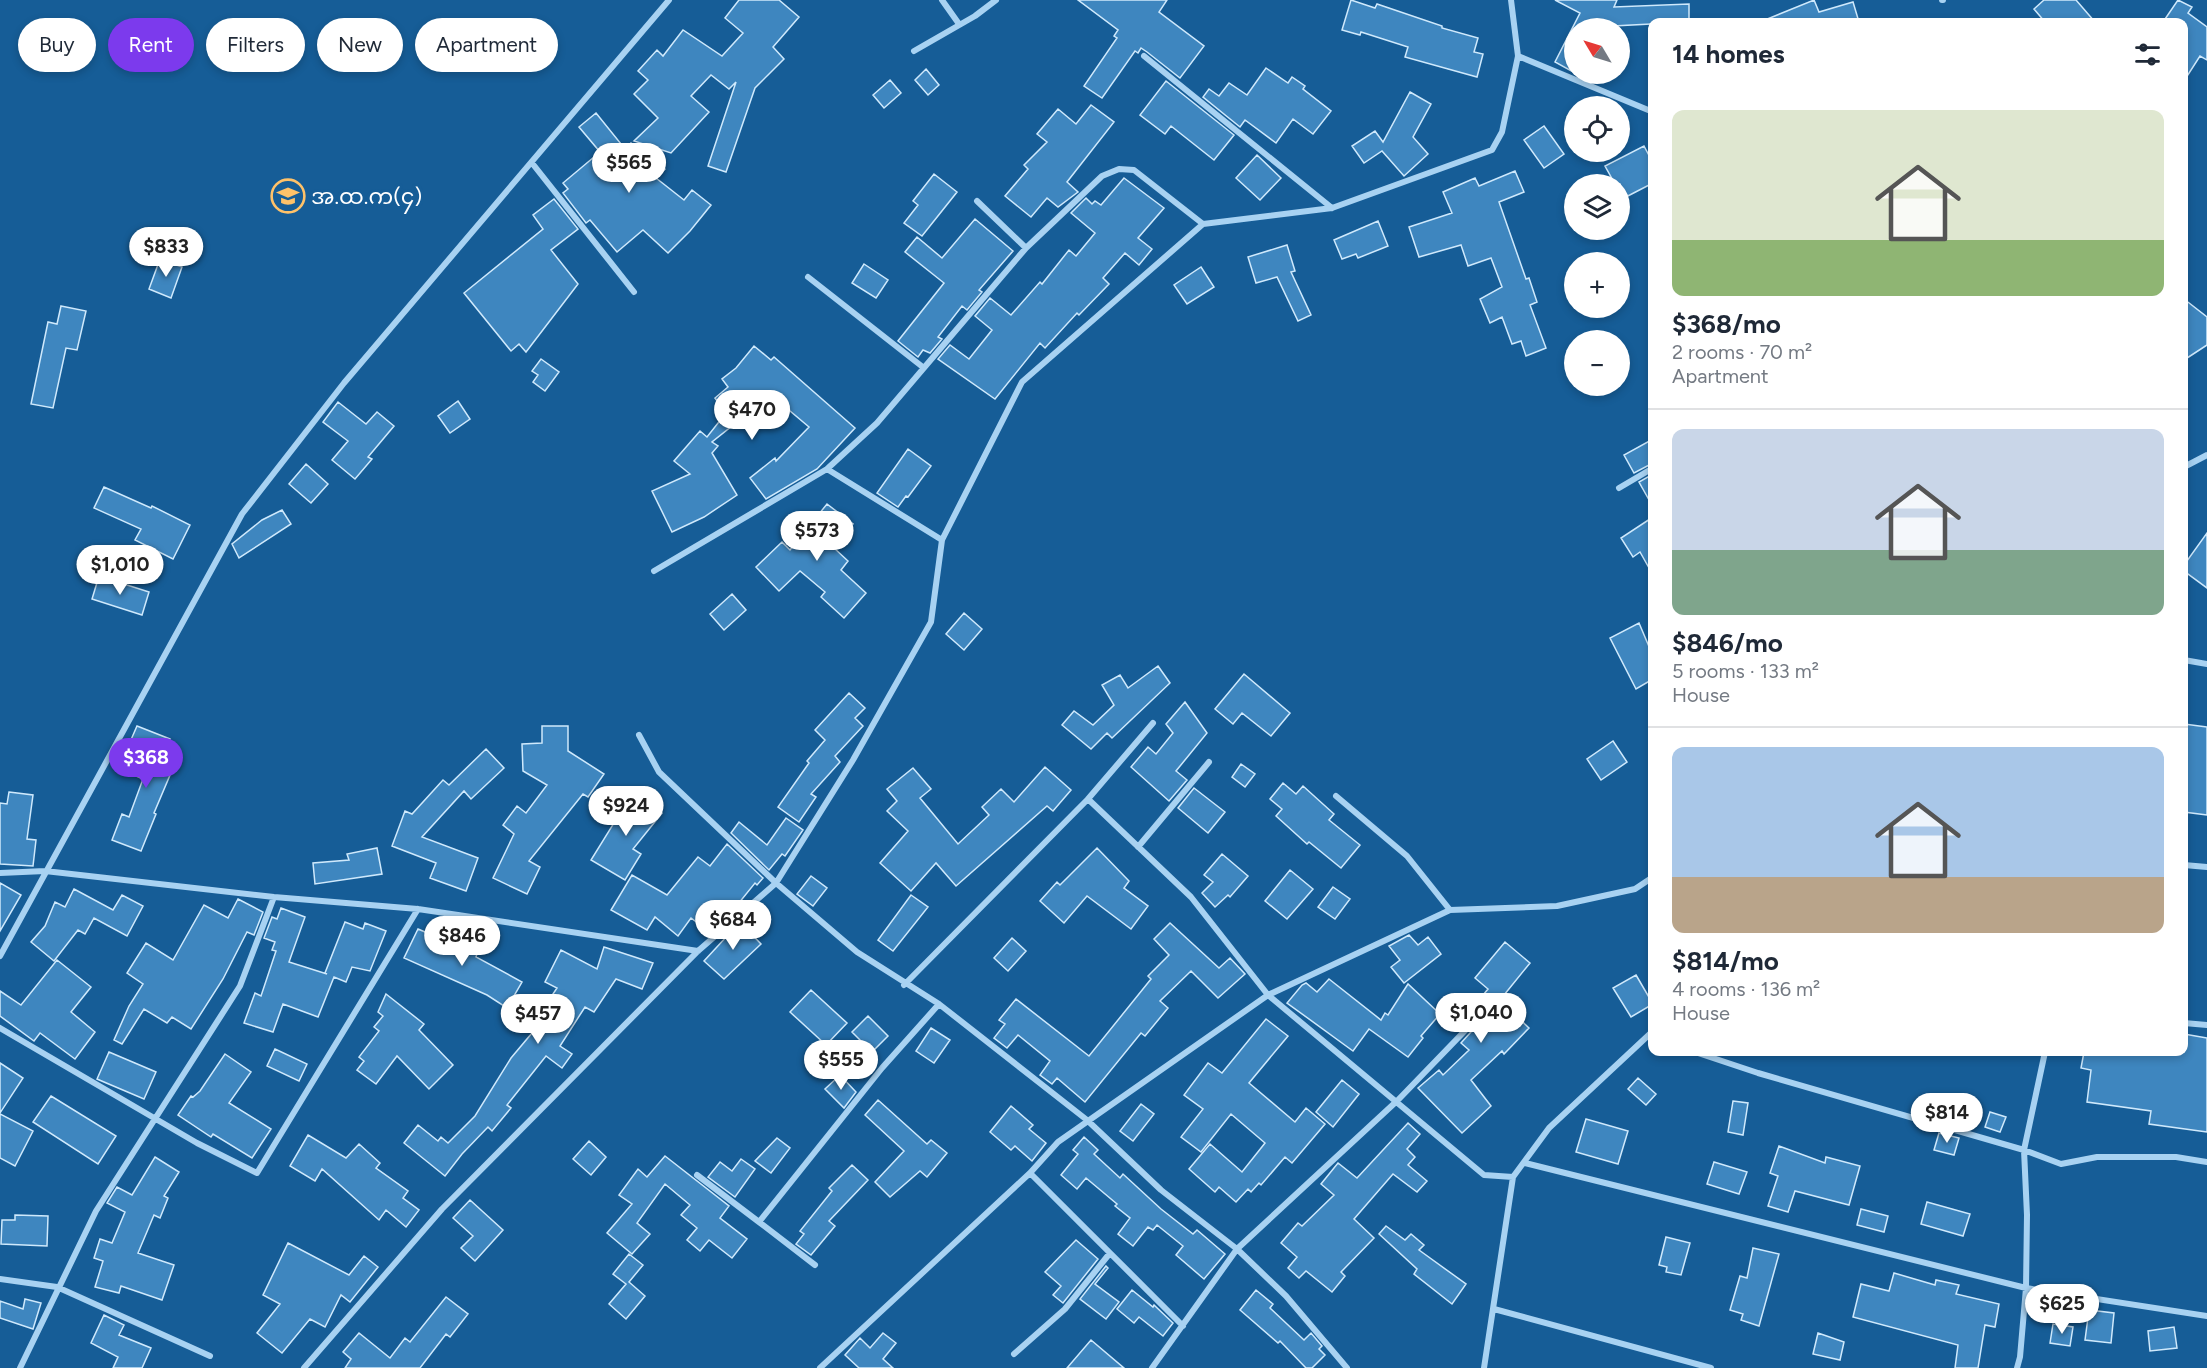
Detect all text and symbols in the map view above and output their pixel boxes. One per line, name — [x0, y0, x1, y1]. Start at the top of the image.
chip: Buy — [18, 18, 96, 72]
chip: Rent — [108, 18, 194, 72]
chip: Filters — [206, 18, 305, 72]
chip: New — [317, 18, 403, 72]
chip: Apartment — [415, 18, 558, 72]
north arrow — [1564, 18, 1630, 84]
map controls — [1564, 18, 1630, 396]
text: 14 homes — [1672, 38, 1785, 70]
icon: filters — [2131, 38, 2164, 71]
button: locate — [1564, 96, 1630, 162]
pin: $565 — [593, 143, 665, 194]
icon: home — [1864, 149, 1972, 257]
text: $565 — [606, 150, 652, 174]
button: layers — [1564, 174, 1630, 240]
school or university icon: အ.ထ.က(၄) — [270, 178, 306, 214]
place label: အ.ထ.က(၄) — [311, 183, 422, 214]
pin: $833 — [130, 227, 202, 278]
text: $833 — [143, 234, 189, 258]
button: + — [1564, 252, 1630, 318]
text: $368/mo — [1672, 308, 1781, 340]
button: − — [1564, 330, 1630, 396]
text: 2 rooms · 70 m² — [1672, 340, 1812, 364]
text: Apartment — [1672, 364, 1769, 388]
pin: $470 — [716, 390, 788, 441]
text: $470 — [728, 397, 776, 421]
icon: home — [1864, 468, 1972, 576]
pin: $573 — [781, 511, 853, 562]
text: $573 — [795, 518, 839, 542]
pin: $1,010 — [71, 545, 169, 596]
text: $1,010 — [90, 552, 150, 576]
text: $846/mo — [1672, 627, 1783, 659]
text: 5 rooms · 133 m² — [1672, 659, 1819, 683]
text: House — [1672, 683, 1730, 707]
pin: $368 — [110, 738, 182, 789]
text: $368 — [123, 745, 169, 769]
pin: $924 — [590, 786, 662, 837]
icon: home — [1864, 786, 1972, 894]
text: $924 — [603, 793, 649, 817]
pin: $684 — [697, 900, 769, 951]
text: $684 — [709, 907, 757, 931]
pin: $846 — [426, 916, 498, 967]
text: $846 — [438, 923, 486, 947]
text: $814/mo — [1672, 945, 1779, 977]
text: 4 rooms · 136 m² — [1672, 977, 1820, 1001]
pin: $1,040 — [1432, 993, 1530, 1044]
pin: $457 — [502, 994, 574, 1045]
text: $1,040 — [1449, 1000, 1513, 1024]
text: $457 — [515, 1001, 561, 1025]
text: House — [1672, 1001, 1730, 1025]
pin: $555 — [805, 1040, 877, 1091]
text: $555 — [818, 1047, 864, 1071]
pin: $814 — [1911, 1093, 1983, 1144]
text: $814 — [1925, 1100, 1969, 1124]
pin: $625 — [2026, 1284, 2098, 1335]
text: $625 — [2039, 1291, 2085, 1315]

